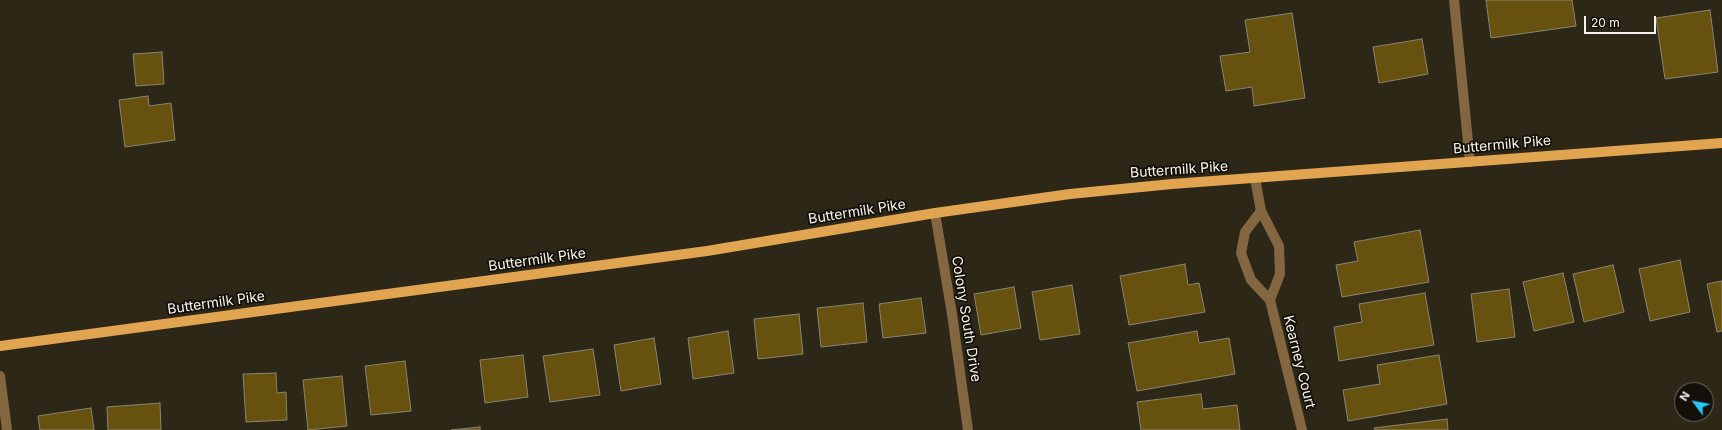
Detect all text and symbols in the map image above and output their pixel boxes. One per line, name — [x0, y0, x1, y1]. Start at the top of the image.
scale bar — [1586, 8, 1658, 34]
text: 20 m — [1591, 15, 1620, 30]
street label: Buttermilk Pike — [1452, 132, 1552, 158]
street label: Buttermilk Pike — [1129, 158, 1229, 182]
street label: Buttermilk Pike — [807, 196, 907, 228]
street label: Buttermilk Pike — [487, 245, 587, 275]
street label: Colony South Drive — [948, 255, 984, 383]
street label: Buttermilk Pike — [166, 288, 266, 318]
street label: Kearney Court — [1279, 314, 1319, 410]
north arrow — [1674, 382, 1714, 422]
text: N — [1677, 389, 1693, 403]

